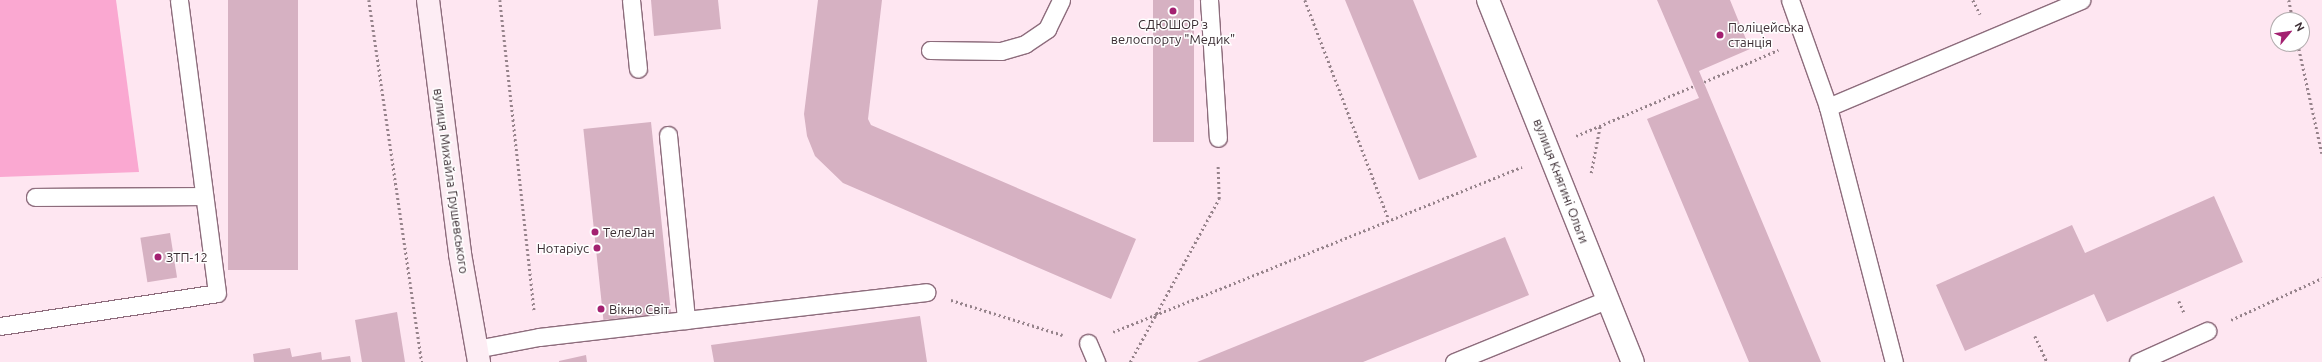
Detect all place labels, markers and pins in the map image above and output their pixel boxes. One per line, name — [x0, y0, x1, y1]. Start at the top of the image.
marker: СДЮШОР з велоспорту "Медик" — [1168, 6, 1178, 16]
place label: СДЮШОР з велоспорту "Медик" — [1111, 17, 1235, 48]
place label: Поліцейська станція — [1728, 20, 1804, 51]
marker: Поліцейська станція — [1715, 30, 1725, 40]
place label: ТелеЛан — [603, 224, 655, 240]
marker: ТелеЛан — [590, 227, 600, 237]
place label: Нотаріус — [537, 240, 589, 256]
marker: Нотаріус — [592, 243, 602, 253]
place label: ЗТП-12 — [166, 249, 208, 265]
marker: ЗТП-12 — [153, 252, 163, 262]
place label: Вікно Світ — [609, 301, 669, 317]
marker: Вікно Світ — [596, 304, 606, 314]

